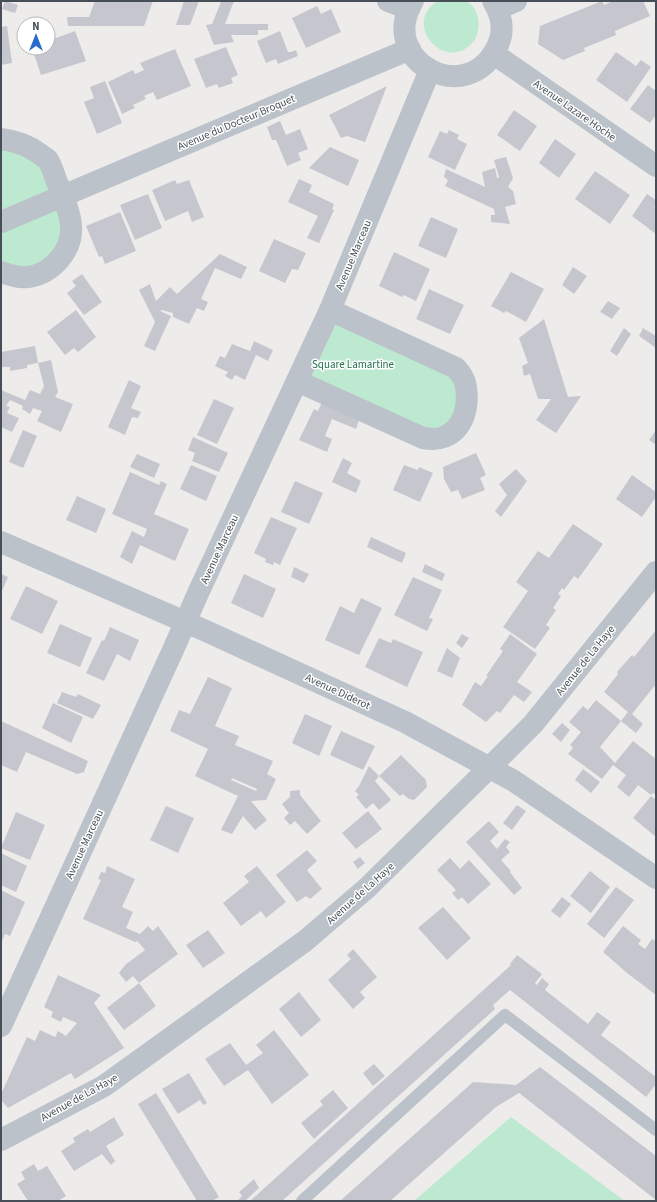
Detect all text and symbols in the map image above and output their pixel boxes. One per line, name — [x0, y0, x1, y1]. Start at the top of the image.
north arrow — [16, 16, 56, 56]
text: N — [32, 19, 40, 34]
street label: Avenue Lazare Hoche — [530, 76, 620, 145]
street label: Avenue du Docteur Broquet — [175, 91, 298, 154]
street label: Avenue Marceau — [332, 218, 375, 293]
park label: Square Lamartine — [312, 357, 395, 372]
street label: Avenue Marceau — [197, 512, 242, 586]
street label: Avenue de La Haye — [552, 622, 619, 699]
street label: Avenue Diderot — [303, 670, 373, 713]
street label: Avenue Marceau — [62, 807, 107, 881]
street label: Avenue de La Haye — [323, 859, 398, 928]
street label: Avenue de La Haye — [38, 1070, 121, 1125]

